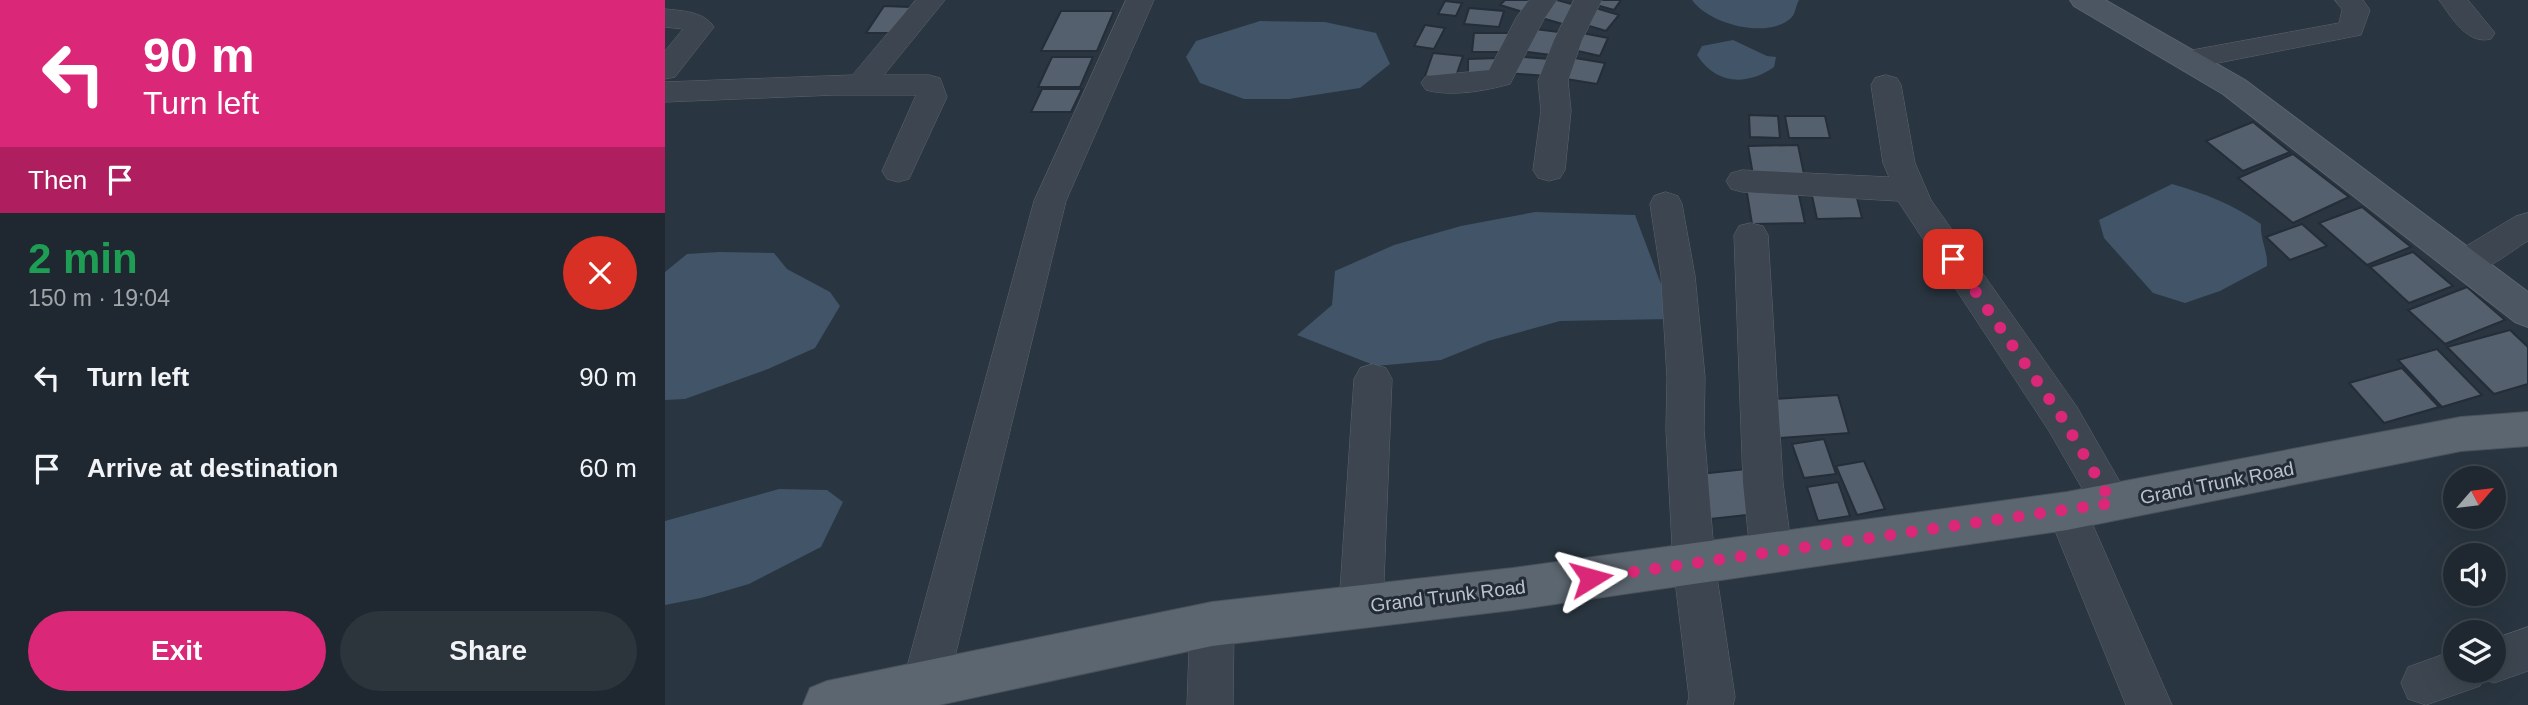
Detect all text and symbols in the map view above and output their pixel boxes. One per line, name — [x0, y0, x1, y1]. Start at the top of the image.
icon: left — [28, 28, 119, 119]
text: 90 m — [143, 28, 255, 82]
text: Turn left — [143, 85, 259, 121]
icon: arrive — [101, 161, 139, 199]
text: Then — [28, 165, 87, 195]
pin — [1923, 229, 1983, 289]
text: 2 min — [28, 235, 138, 282]
button: close — [563, 236, 637, 310]
icon: arrive — [1934, 240, 1972, 278]
text: 150 m · 19:04 — [28, 285, 170, 311]
icon: left — [28, 359, 66, 397]
text: Turn left — [87, 362, 189, 392]
text: 90 m — [579, 362, 637, 392]
icon: arrive — [28, 450, 66, 488]
text: Arrive at destination — [87, 453, 338, 483]
text: 60 m — [579, 453, 637, 483]
street label: Grand Trunk Road — [2138, 458, 2296, 508]
north arrow — [2443, 466, 2506, 528]
map controls — [2443, 466, 2506, 683]
position arrow — [1554, 541, 1628, 615]
button: sound — [2443, 543, 2506, 606]
street label: Grand Trunk Road — [1369, 576, 1527, 616]
button: Exit — [28, 611, 326, 691]
button: Share — [340, 611, 637, 691]
button: layers — [2443, 620, 2506, 683]

